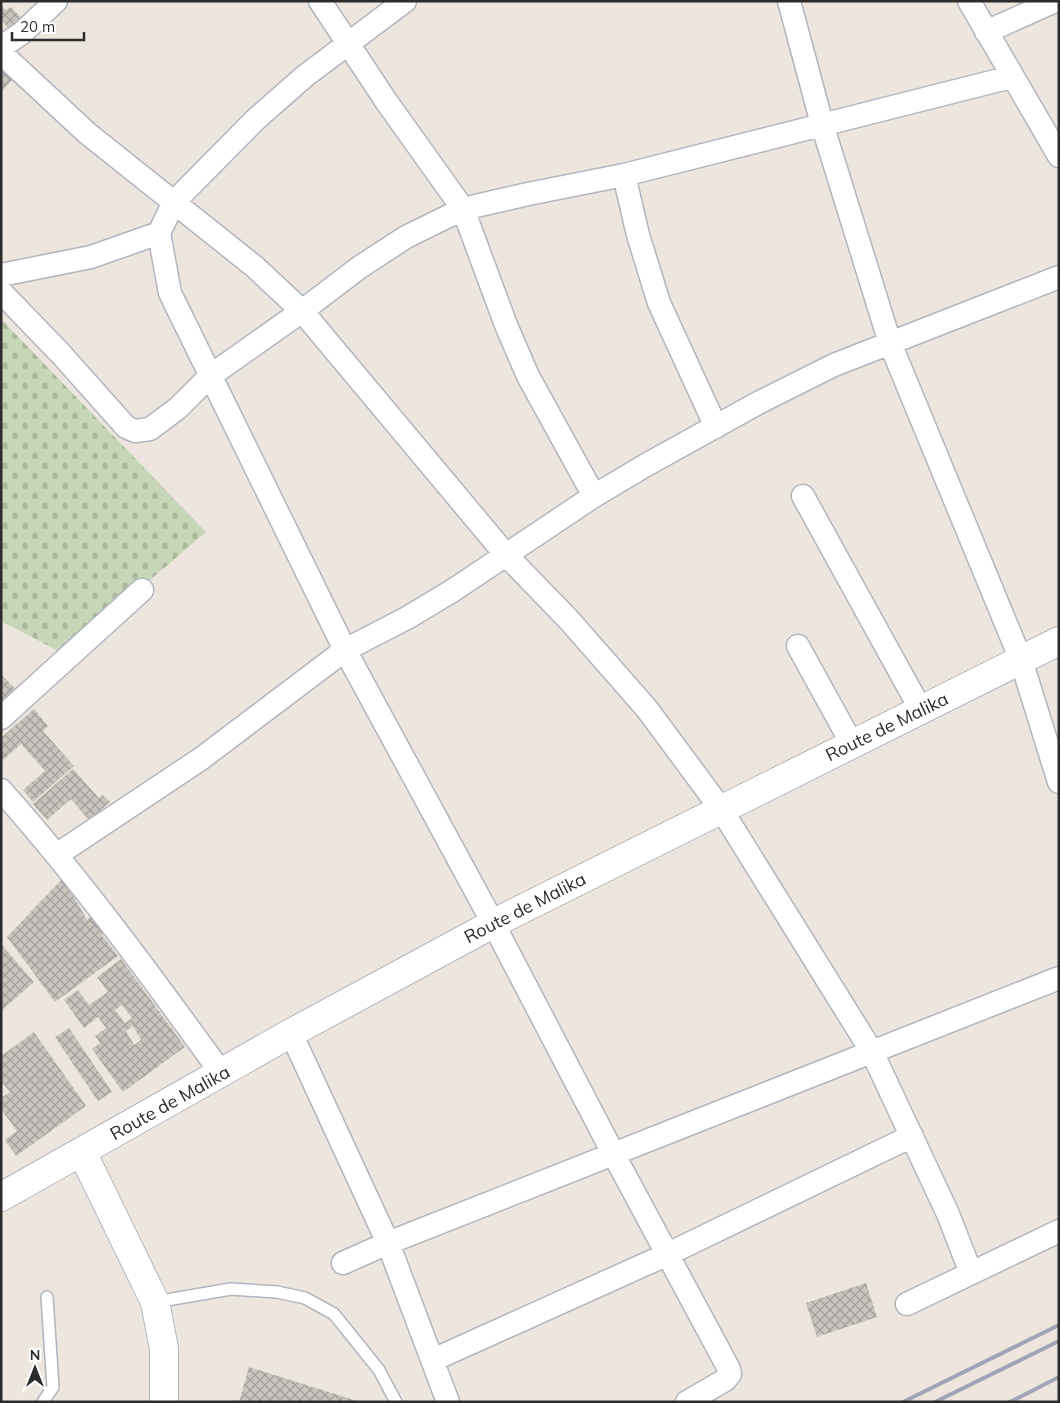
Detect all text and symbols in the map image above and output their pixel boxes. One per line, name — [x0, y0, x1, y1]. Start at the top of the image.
scale bar — [12, 10, 85, 42]
text: 20 m — [20, 17, 55, 36]
street label: Route de Malika — [822, 687, 952, 766]
street label: Route de Malika — [460, 867, 590, 948]
street label: Route de Malika — [106, 1060, 234, 1145]
north arrow — [10, 1343, 60, 1393]
text: N — [30, 1346, 40, 1364]

